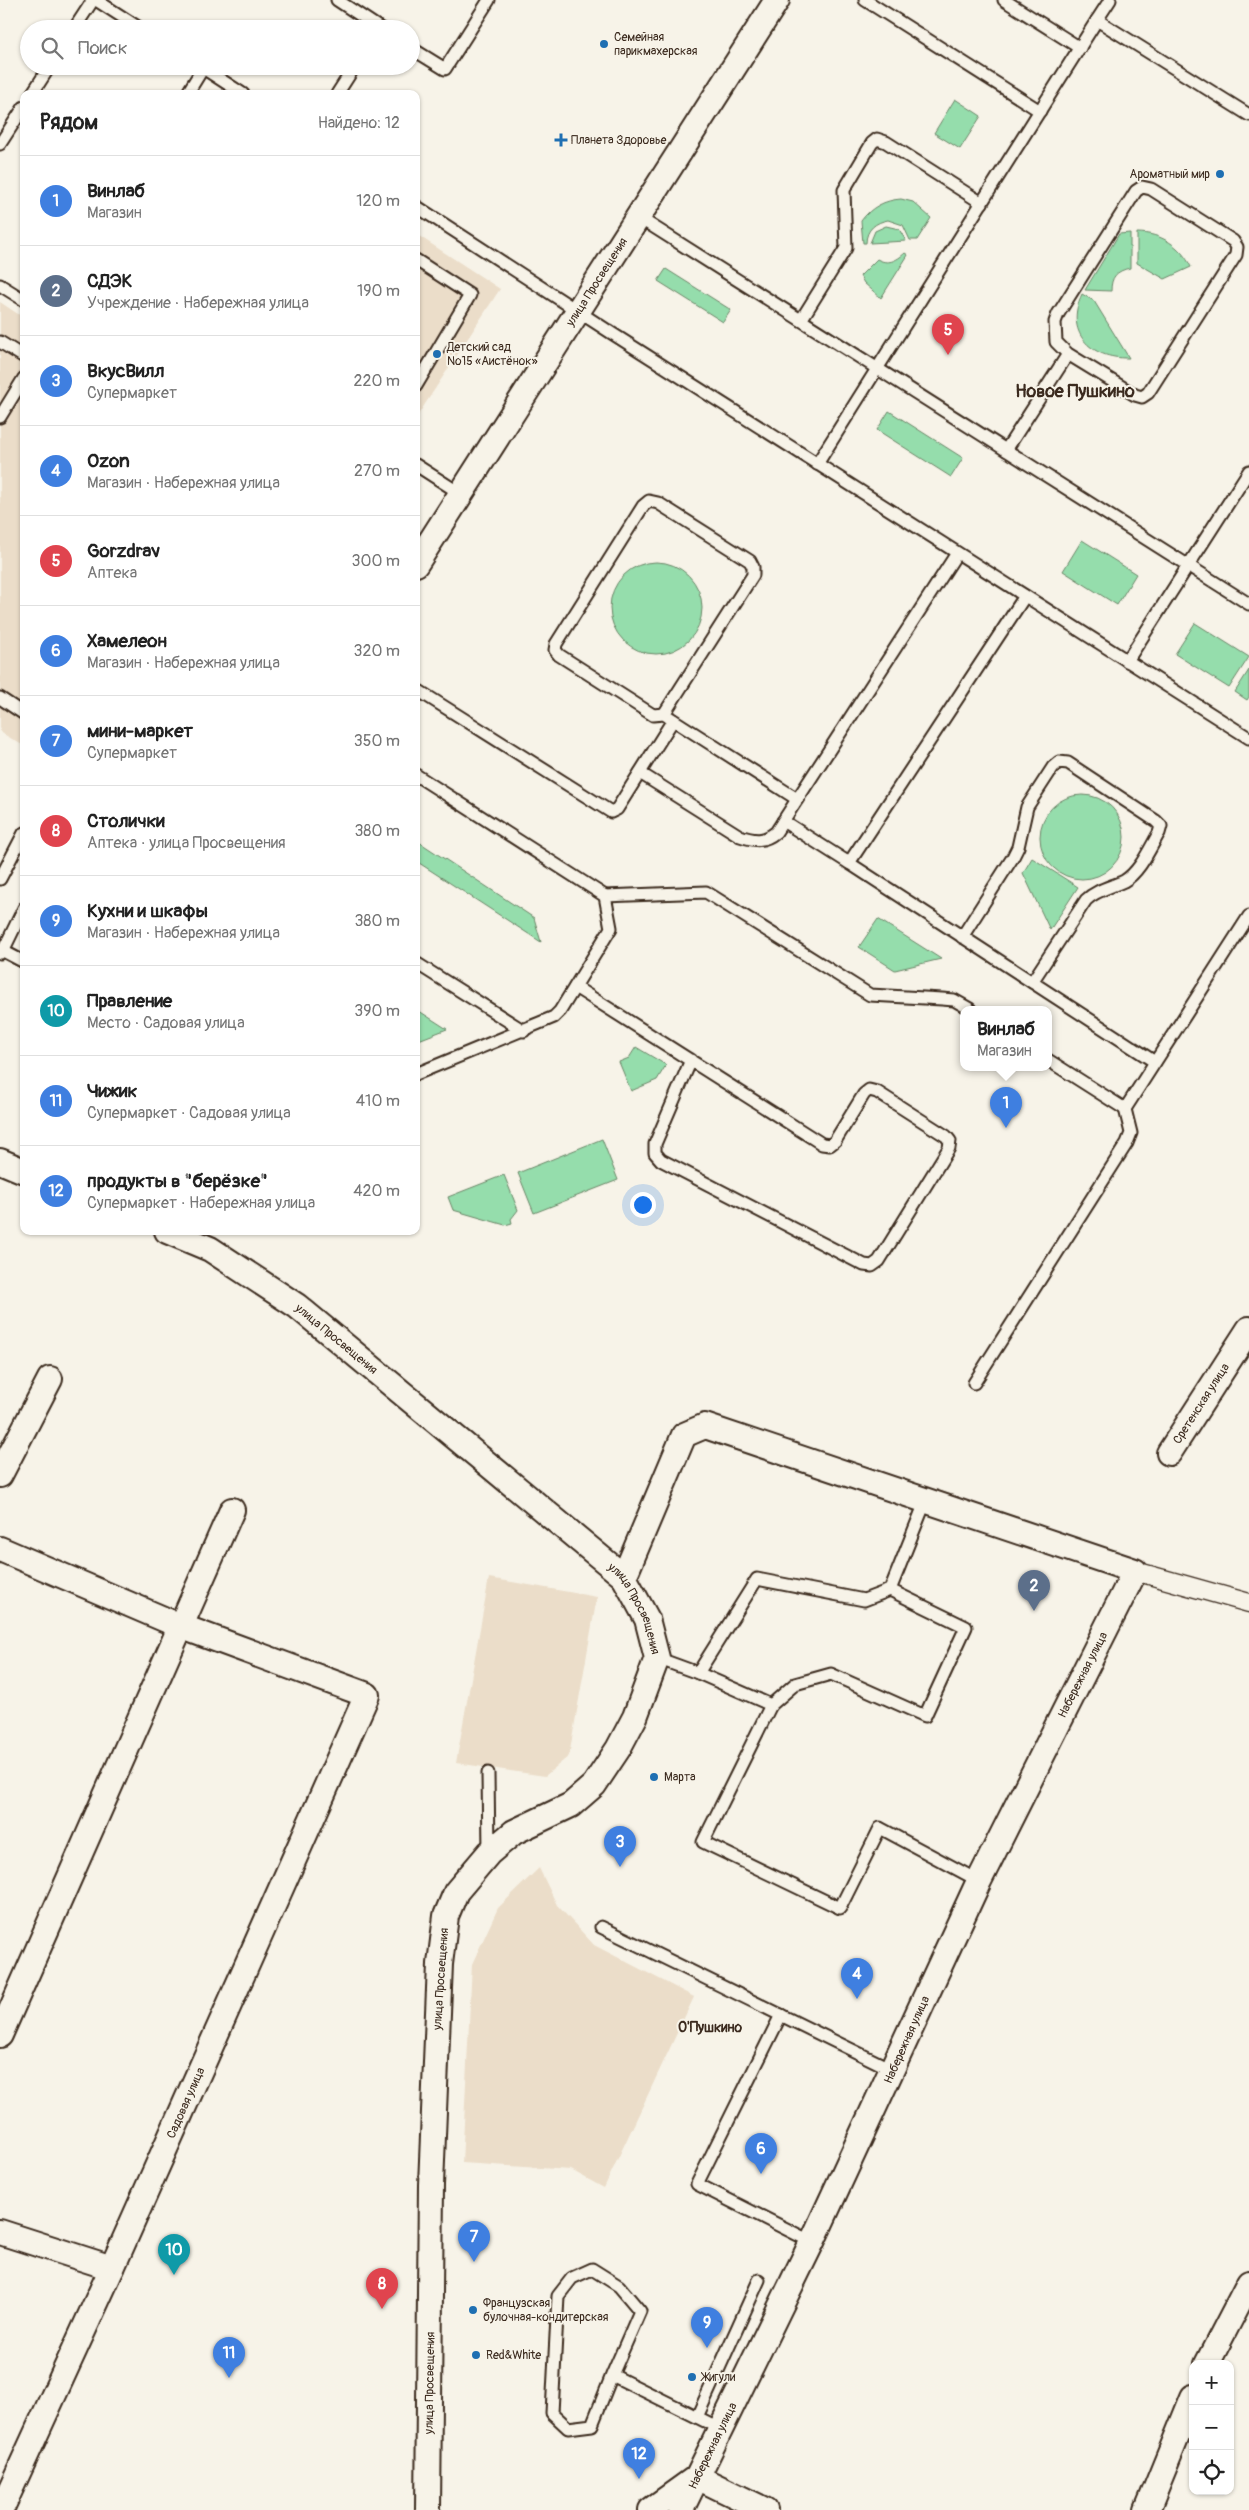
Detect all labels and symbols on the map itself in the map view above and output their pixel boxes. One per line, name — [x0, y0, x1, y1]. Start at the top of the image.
place label: Семейная парикмахерская — [614, 30, 698, 59]
marker: Семейная парикмахерская — [598, 38, 610, 50]
place label: Планета Здоровье — [571, 133, 667, 148]
marker: Планета Здоровье — [555, 134, 567, 146]
place label: Ароматный мир — [1130, 167, 1210, 182]
marker: Ароматный мир — [1214, 168, 1226, 180]
street label: улица Просвещения — [562, 234, 631, 330]
pin: 5 — [932, 314, 964, 355]
place label: Детский сад №15 «Аистёнок» — [446, 340, 538, 369]
marker: Детский сад №15 «Аистёнок» — [431, 348, 443, 360]
district label: Новое Пушкино — [1015, 380, 1135, 403]
pin: 1 — [990, 1087, 1022, 1128]
your location — [630, 1192, 656, 1218]
street label: улица Просвещения — [292, 1300, 381, 1377]
street label: Сретенская улица — [1169, 1360, 1233, 1447]
street label: улица Просвещения — [604, 1559, 663, 1656]
pin: 2 — [1018, 1570, 1050, 1611]
street label: Набережная улица — [1055, 1629, 1111, 1721]
place label: Марта — [664, 1770, 696, 1785]
marker: Марта — [648, 1771, 660, 1783]
pin: 3 — [604, 1826, 636, 1867]
street label: улица Просвещения — [430, 1927, 452, 2032]
pin: 4 — [841, 1958, 873, 1999]
street label: Набережная улица — [881, 1993, 933, 2086]
district label: О'Пушкино — [678, 2019, 742, 2036]
street label: Садовая улица — [164, 2065, 209, 2141]
pin: 6 — [745, 2133, 777, 2174]
pin: 7 — [458, 2221, 490, 2262]
pin: 10 — [158, 2234, 190, 2275]
pin: 8 — [366, 2268, 398, 2309]
place label: Французская булочная-кондитерская — [483, 2296, 609, 2325]
marker: Французская булочная-кондитерская — [467, 2304, 479, 2316]
pin: 9 — [691, 2307, 723, 2348]
street label: улица Просвещения — [422, 2331, 438, 2435]
pin: 11 — [213, 2337, 245, 2378]
place label: Red&White — [486, 2348, 541, 2363]
marker: Red&White — [470, 2349, 482, 2361]
place label: Жигули — [700, 2370, 736, 2385]
marker: Жигули — [686, 2371, 698, 2383]
street label: Набережная улица — [686, 2400, 741, 2492]
pin: 12 — [623, 2438, 655, 2479]

